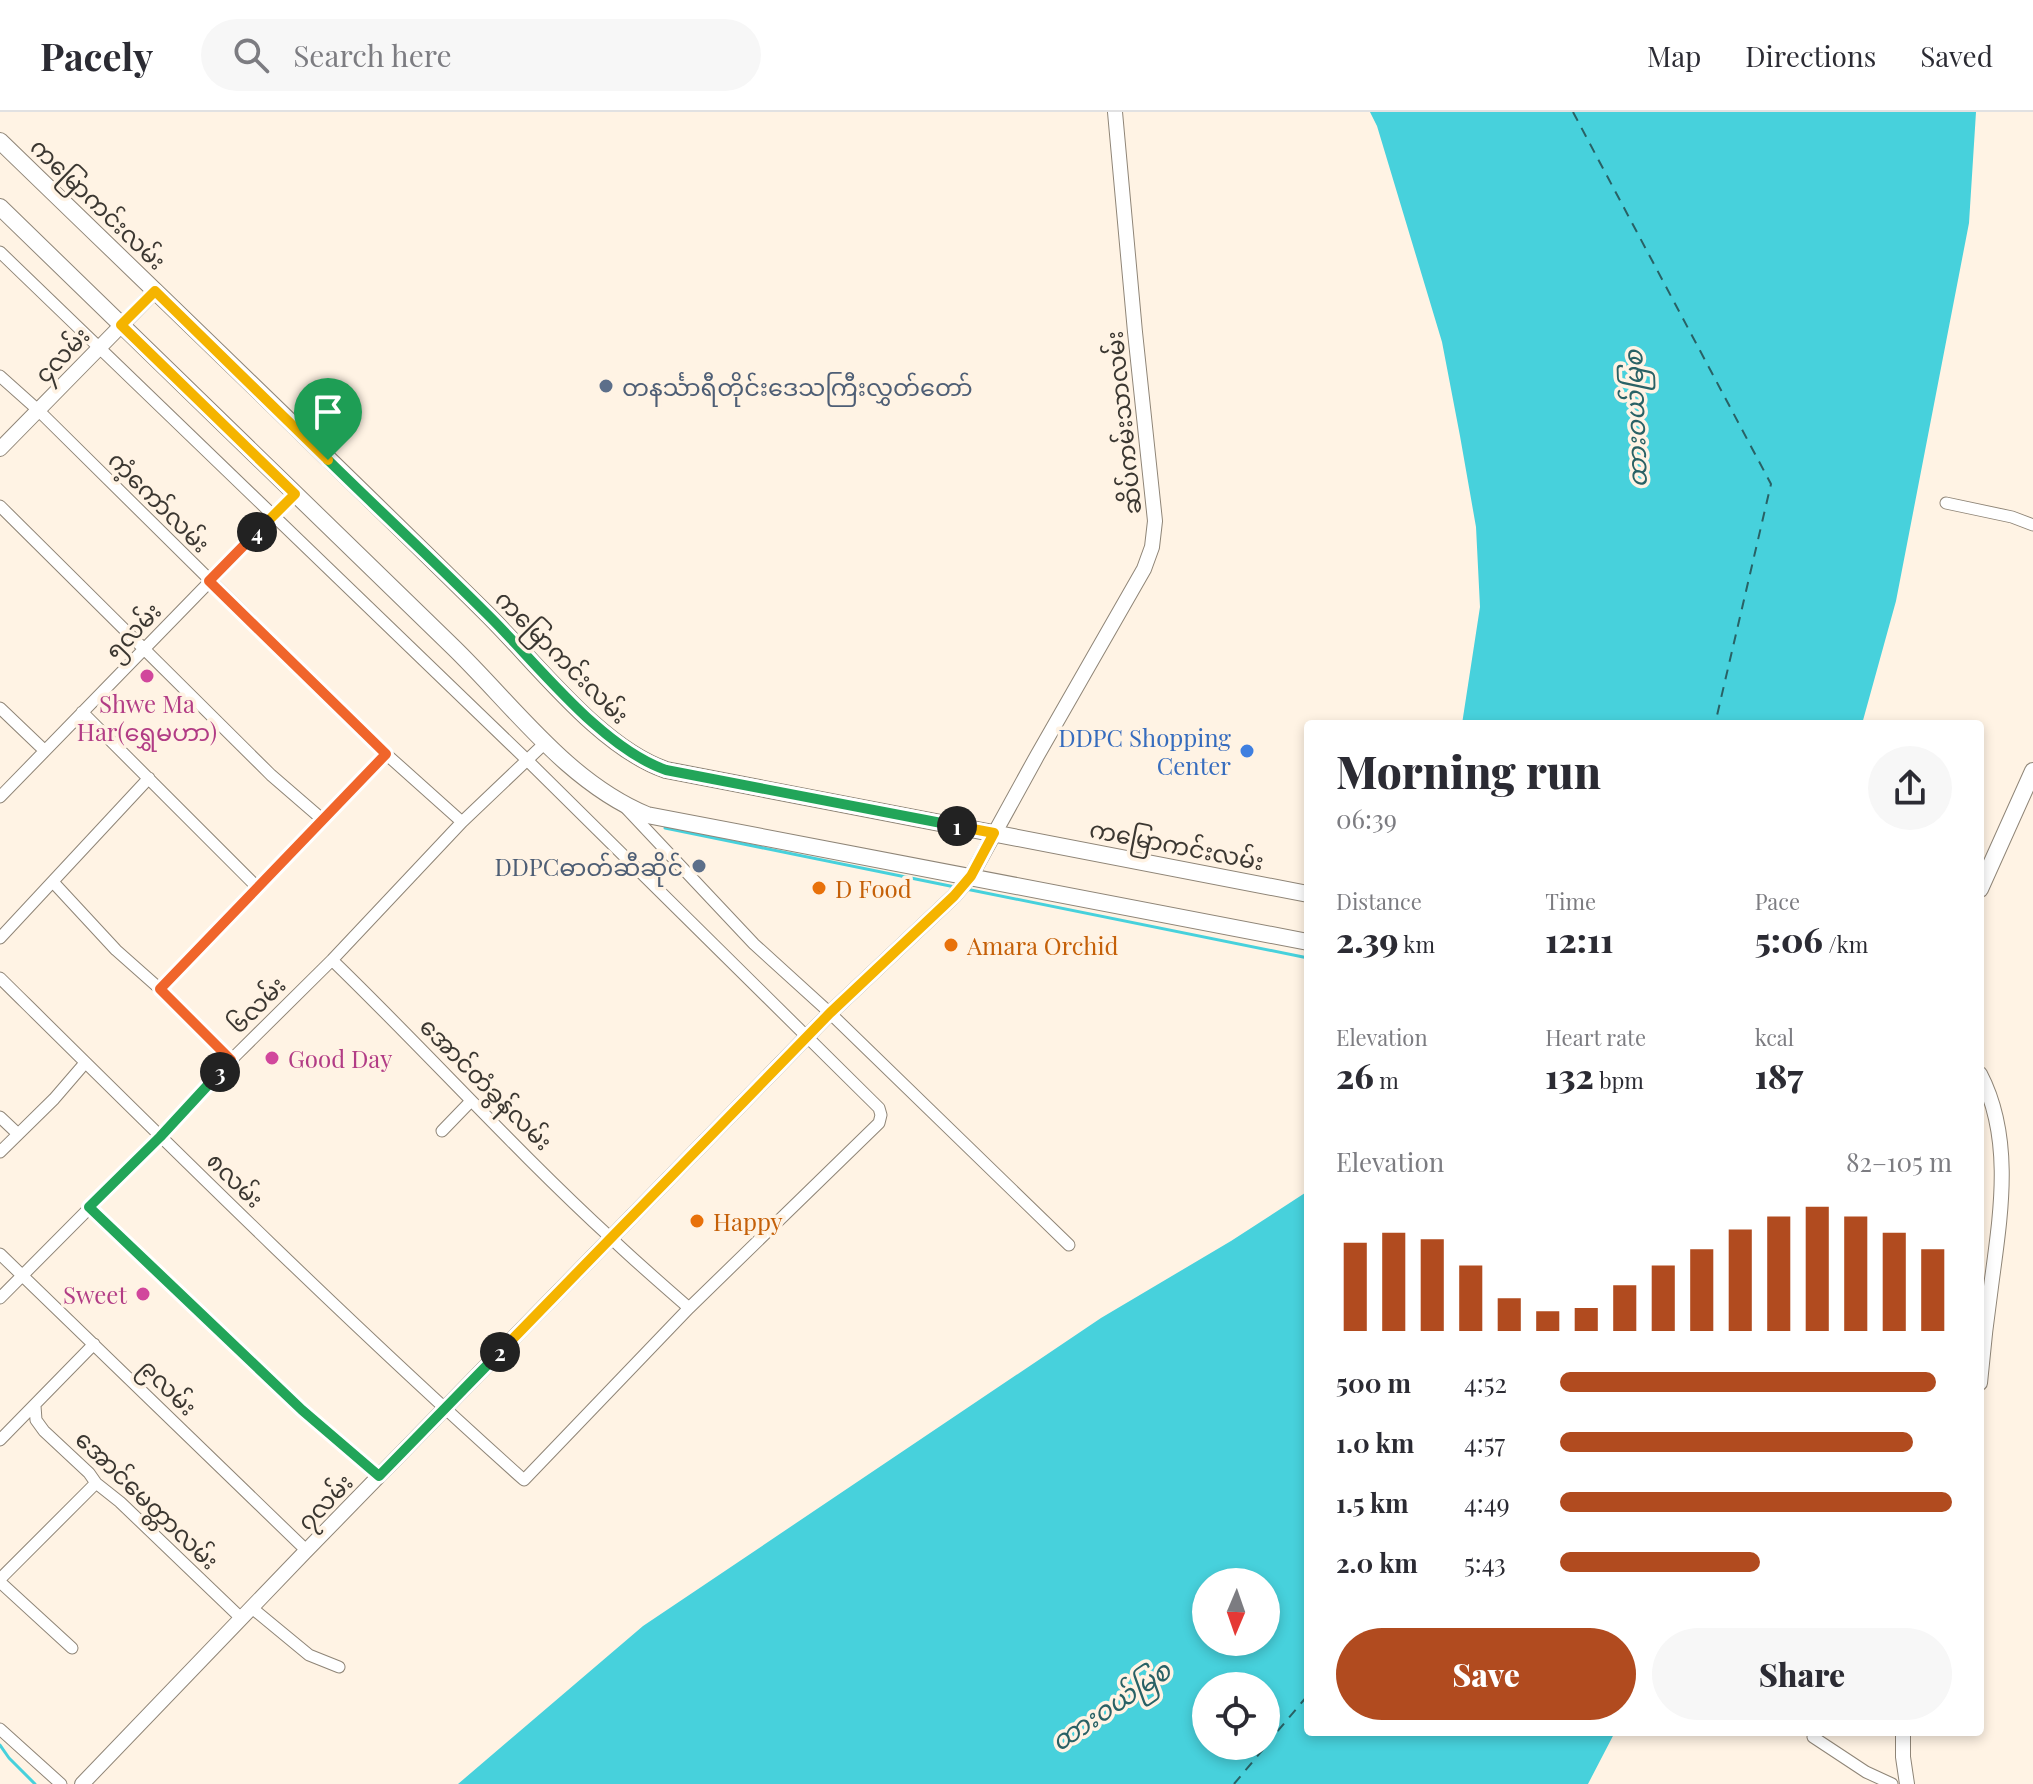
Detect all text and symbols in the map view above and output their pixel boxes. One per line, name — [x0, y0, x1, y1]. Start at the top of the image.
search box — [201, 19, 761, 91]
text: Pacely — [40, 30, 153, 81]
icon: search — [229, 33, 273, 77]
text: Search here — [293, 35, 452, 75]
text: Map — [1647, 37, 1701, 74]
text: Directions — [1745, 37, 1876, 74]
text: Saved — [1920, 37, 1993, 74]
street label: ကမြောကင်းလမ်း — [21, 130, 174, 280]
street label: ၄လမ်း — [26, 319, 99, 392]
street label: ဆိပ်ကမ်းသာလမ်း — [1096, 330, 1148, 516]
water label: ထားဝယ်မြစ — [1614, 348, 1660, 489]
place label: တနင်္သာရီတိုင်းဒေသကြီးလွှတ်တော် — [622, 370, 973, 407]
marker: တနင်္သာရီတိုင်းဒေသကြီးလွှတ်တော် — [597, 377, 615, 395]
pin — [294, 378, 362, 460]
icon: arrive — [306, 390, 350, 434]
street label: ကံ့ကော်လမ်း — [101, 443, 218, 560]
pin: 4 — [237, 512, 277, 552]
text: 4 — [251, 517, 263, 547]
street label: ကမြောကင်းလမ်း — [486, 582, 637, 733]
street label: ၅လမ်း — [97, 595, 171, 669]
marker: Shwe Ma Har(‌‌ရွှေမဟာ) — [138, 667, 156, 685]
place label: Shwe Ma Har(‌‌ရွှေမဟာ) — [77, 687, 217, 752]
place label: DDPC Shopping Center — [1058, 721, 1231, 781]
text: Morning run — [1336, 741, 1601, 800]
marker: DDPC Shopping Center — [1238, 742, 1256, 760]
button: share — [1868, 746, 1952, 830]
text: 06:39 — [1336, 801, 1397, 836]
pin: 1 — [937, 806, 977, 846]
text: 1 — [953, 811, 961, 841]
street label: ကမြောကင်းလမ်း — [1086, 811, 1267, 881]
place label: DDPCဓာတ်ဆီဆိုင် — [494, 850, 683, 887]
marker: DDPCဓာတ်ဆီဆိုင် — [690, 857, 708, 875]
place label: D Food — [835, 872, 912, 904]
marker: D Food — [810, 879, 828, 897]
text: Distance — [1336, 886, 1422, 916]
text: Time — [1545, 886, 1596, 916]
text: Pace — [1755, 886, 1800, 916]
text: 2.39 — [1336, 916, 1399, 962]
text: 12:11 — [1545, 916, 1613, 962]
text: 5:06 — [1755, 916, 1823, 962]
place label: Amara Orchid — [966, 929, 1118, 961]
text: km — [1399, 929, 1435, 959]
text: /km — [1823, 929, 1868, 959]
marker: Amara Orchid — [942, 936, 960, 954]
street label: ၆လမ်း — [220, 968, 292, 1040]
street label: အောင်တံခွန်လမ်း — [410, 1010, 560, 1160]
text: Elevation — [1336, 1022, 1428, 1052]
text: Heart rate — [1545, 1022, 1646, 1052]
text: kcal — [1755, 1022, 1794, 1052]
place label: Good Day — [288, 1042, 392, 1074]
marker: Good Day — [263, 1049, 281, 1067]
pin: 3 — [200, 1052, 240, 1092]
text: 26 — [1336, 1052, 1374, 1098]
text: 132 — [1545, 1052, 1594, 1098]
text: 187 — [1755, 1052, 1803, 1098]
text: 3 — [215, 1057, 225, 1087]
text: m — [1374, 1065, 1399, 1095]
text: bpm — [1594, 1065, 1644, 1095]
street label: ၈လမ်း — [201, 1144, 271, 1214]
text: Elevation — [1336, 1144, 1444, 1179]
text: 82–105 m — [1846, 1144, 1952, 1179]
place label: Happy — [713, 1205, 783, 1237]
marker: Happy — [688, 1212, 706, 1230]
place label: Sweet — [63, 1278, 127, 1310]
marker: Sweet — [134, 1285, 152, 1303]
pin: 2 — [480, 1332, 520, 1372]
text: 2 — [494, 1337, 506, 1367]
street label: ၉လမ်း — [130, 1350, 205, 1425]
text: 500 m — [1336, 1365, 1411, 1400]
text: 4:52 — [1464, 1365, 1507, 1400]
street label: အောင်မေတ္တာလမ်း — [66, 1422, 227, 1579]
text: 1.0 km — [1336, 1425, 1414, 1460]
text: 4:57 — [1464, 1425, 1505, 1460]
street label: ၇လမ်း — [289, 1466, 362, 1540]
text: 1.5 km — [1336, 1485, 1409, 1520]
text: 4:49 — [1464, 1485, 1510, 1520]
text: 2.0 km — [1336, 1545, 1418, 1580]
text: 5:43 — [1464, 1545, 1506, 1580]
north arrow — [1192, 1568, 1280, 1656]
map controls — [1192, 1568, 1280, 1760]
button: Save — [1336, 1628, 1636, 1720]
button: Share — [1652, 1628, 1952, 1720]
water label: ထားဝယ်မြစ — [1043, 1651, 1182, 1763]
button: locate — [1192, 1672, 1280, 1760]

